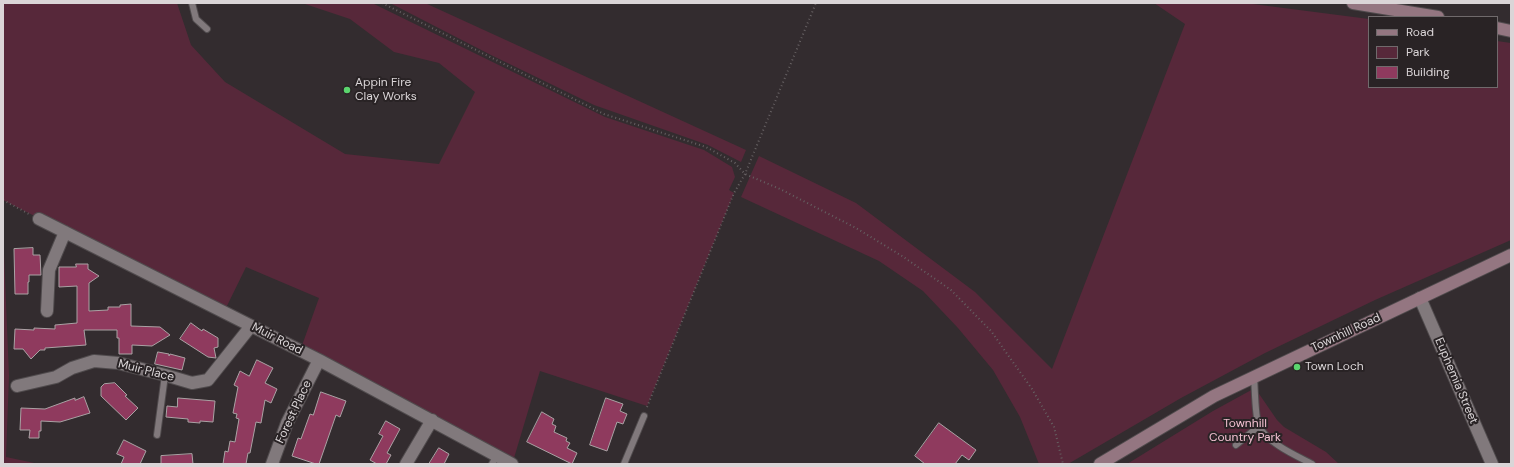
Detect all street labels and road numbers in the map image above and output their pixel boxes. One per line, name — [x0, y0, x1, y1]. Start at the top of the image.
street label: Townhill Road — [1309, 311, 1383, 355]
street label: Muir Road — [249, 320, 305, 358]
street label: Euphemia Street — [1431, 336, 1481, 426]
street label: Muir Place — [116, 357, 176, 385]
street label: Forest Place — [273, 378, 315, 446]

